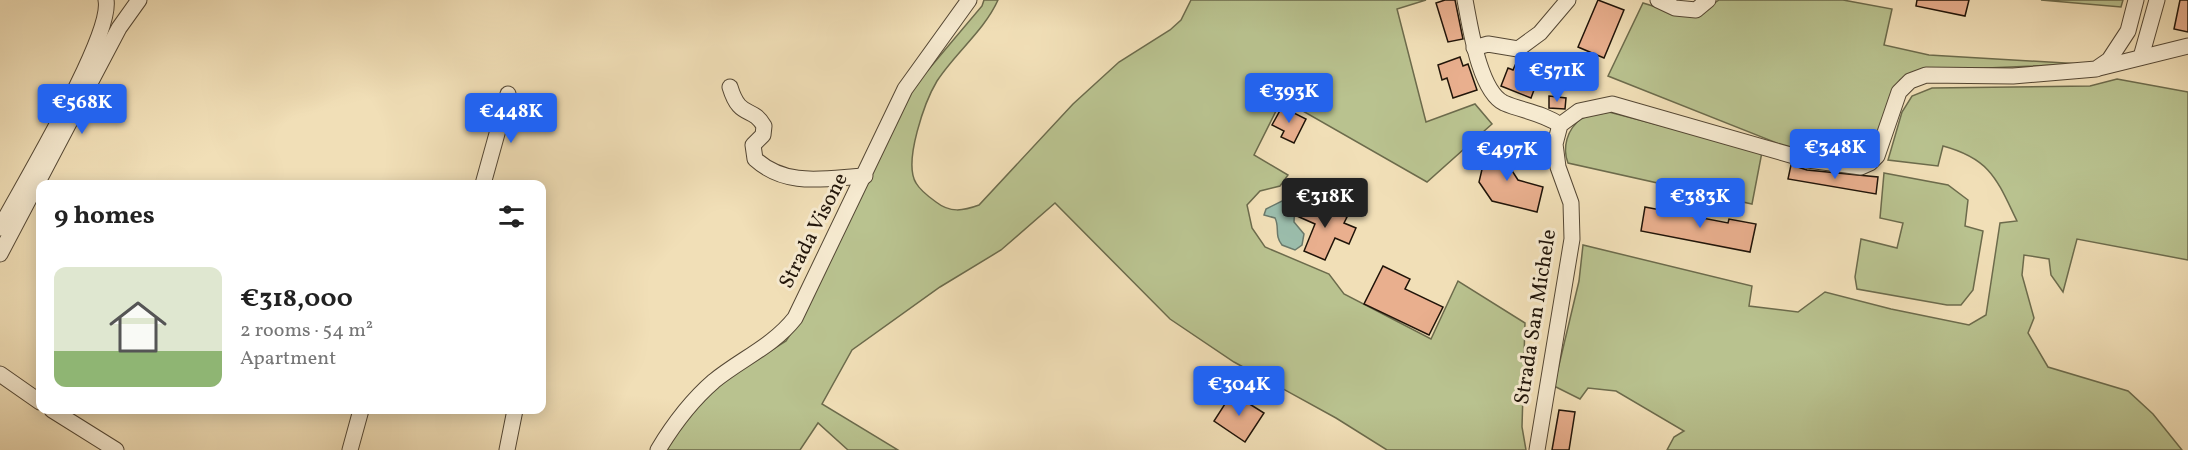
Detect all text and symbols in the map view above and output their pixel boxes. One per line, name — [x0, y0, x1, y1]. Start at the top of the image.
pin: €571K — [1515, 52, 1599, 103]
text: €571K — [1529, 57, 1585, 85]
pin: €393K — [1247, 73, 1331, 124]
text: €393K — [1259, 78, 1319, 106]
pin: €568K — [40, 84, 124, 135]
text: €568K — [52, 89, 112, 117]
pin: €448K — [469, 93, 553, 144]
text: €448K — [479, 98, 543, 126]
pin: €348K — [1793, 129, 1877, 180]
pin: €497K — [1465, 131, 1549, 182]
text: €348K — [1804, 134, 1866, 162]
text: €497K — [1476, 136, 1538, 164]
street label: Strada Visone — [772, 168, 856, 294]
pin: €318K — [1283, 178, 1367, 229]
pin: €383K — [1658, 178, 1742, 229]
text: €318K — [1296, 183, 1354, 211]
text: €383K — [1670, 183, 1730, 211]
text: 9 homes — [54, 198, 155, 234]
icon: filters — [495, 200, 528, 233]
street label: Strada San Michele — [1508, 227, 1564, 407]
text: €318,000 — [240, 281, 353, 317]
icon: home — [102, 291, 174, 363]
text: 2 rooms · 54 m² — [240, 317, 373, 345]
text: Apartment — [240, 345, 336, 373]
pin: €304K — [1197, 366, 1281, 417]
text: €304K — [1207, 371, 1271, 399]

